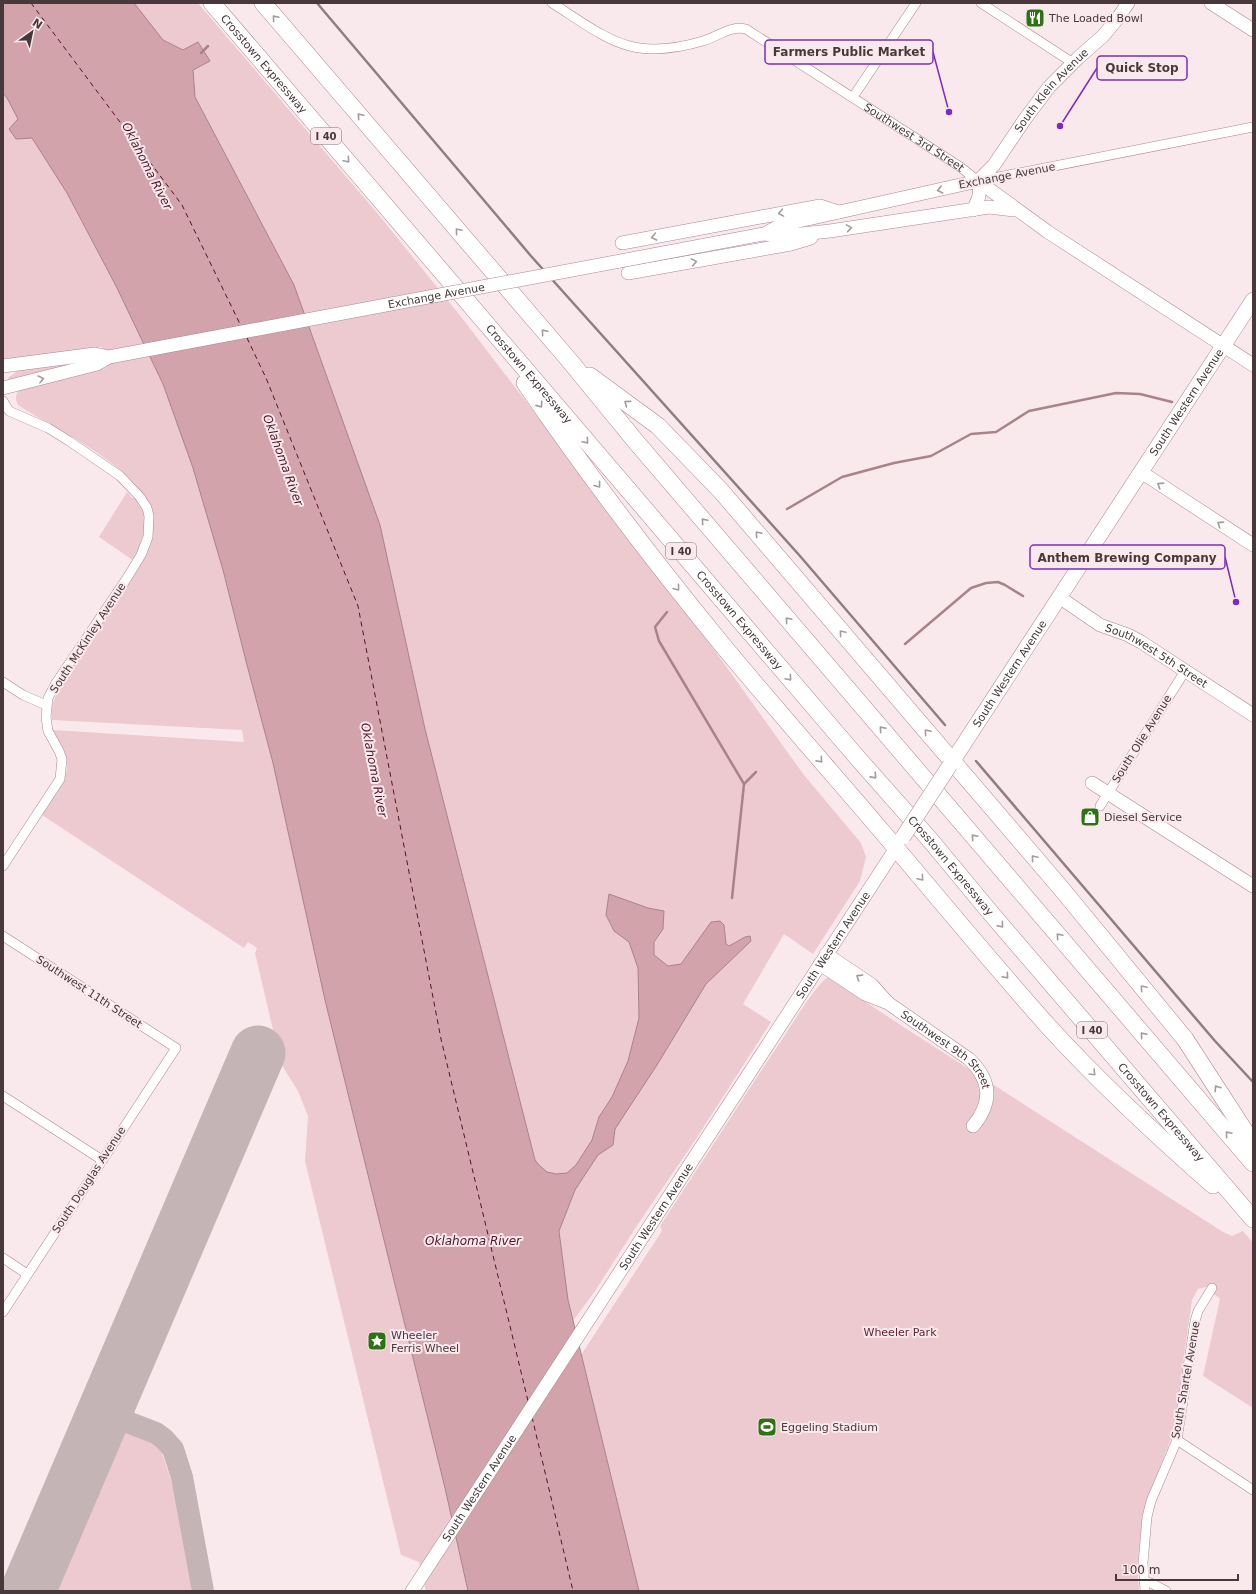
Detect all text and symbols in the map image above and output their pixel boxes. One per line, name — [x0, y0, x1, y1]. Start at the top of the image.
restaurant icon: The Loaded Bowl — [1024, 7, 1046, 29]
north arrow — [12, 12, 52, 52]
street label: Crosstown Expressway — [218, 12, 310, 116]
place label: The Loaded Bowl — [1048, 12, 1143, 25]
one-way arrow — [273, 15, 280, 22]
text: N — [30, 16, 45, 32]
callout: Farmers Public Market — [765, 40, 933, 64]
text: Farmers Public Market — [773, 45, 925, 59]
street label: South Klein Avenue — [1011, 45, 1091, 135]
callout: Quick Stop — [1097, 56, 1187, 80]
text: Quick Stop — [1105, 61, 1179, 75]
street label: Southwest 3rd Street — [862, 100, 968, 175]
one-way arrow — [357, 114, 364, 121]
water label: Oklahoma River — [119, 120, 176, 213]
road number: I 40 — [311, 128, 341, 144]
one-way arrow — [342, 155, 349, 163]
street label: Exchange Avenue — [958, 160, 1057, 192]
one-way arrow — [937, 185, 943, 193]
one-way arrow — [778, 208, 784, 217]
one-way arrow — [846, 224, 852, 233]
one-way arrow — [455, 229, 462, 236]
one-way arrow — [650, 232, 657, 240]
one-way arrow — [691, 258, 697, 266]
street label: Exchange Avenue — [387, 280, 486, 311]
street label: Crosstown Expressway — [483, 322, 575, 426]
one-way arrow — [542, 329, 549, 336]
street label: South Western Avenue — [1147, 346, 1226, 458]
one-way arrow — [38, 375, 44, 383]
one-way arrow — [535, 401, 542, 408]
one-way arrow — [624, 401, 631, 408]
water label: Oklahoma River — [260, 413, 306, 508]
one-way arrow — [582, 436, 589, 443]
one-way arrow — [593, 480, 600, 487]
one-way arrow — [1157, 482, 1164, 490]
one-way arrow — [701, 519, 708, 526]
one-way arrow — [1217, 521, 1224, 529]
one-way arrow — [755, 531, 763, 539]
road number: I 40 — [666, 543, 696, 559]
callout: Anthem Brewing Company — [1030, 545, 1225, 569]
text: Anthem Brewing Company — [1037, 551, 1217, 565]
street label: Crosstown Expressway — [694, 568, 786, 673]
street label: South McKinley Avenue — [47, 580, 129, 696]
one-way arrow — [672, 584, 680, 591]
one-way arrow — [786, 617, 793, 625]
street label: South Western Avenue — [970, 618, 1049, 730]
street label: Southwest 5th Street — [1103, 621, 1211, 691]
one-way arrow — [840, 630, 847, 637]
one-way arrow — [785, 673, 792, 680]
street label: South Olie Avenue — [1110, 692, 1174, 785]
water label: Oklahoma River — [358, 722, 390, 819]
one-way arrow — [879, 727, 886, 734]
one-way arrow — [924, 729, 931, 736]
one-way arrow — [816, 755, 823, 763]
one-way arrow — [870, 771, 877, 779]
shop icon: Diesel Service — [1079, 806, 1101, 828]
place label: Diesel Service — [1104, 811, 1182, 824]
street label: Crosstown Expressway — [905, 813, 997, 919]
one-way arrow — [972, 835, 979, 842]
one-way arrow — [1032, 855, 1039, 862]
one-way arrow — [917, 873, 924, 880]
street label: South Western Avenue — [793, 889, 873, 1001]
one-way arrow — [996, 920, 1003, 927]
one-way arrow — [1056, 933, 1063, 941]
street label: Southwest 11th Street — [34, 953, 145, 1031]
one-way arrow — [1001, 972, 1008, 979]
one-way arrow — [857, 975, 864, 982]
one-way arrow — [1140, 985, 1147, 992]
street label: Southwest 9th Street — [898, 1007, 993, 1091]
road number: I 40 — [1077, 1022, 1107, 1038]
one-way arrow — [1141, 1032, 1148, 1039]
street label: Crosstown Expressway — [1115, 1060, 1208, 1165]
one-way arrow — [1088, 1068, 1096, 1075]
one-way arrow — [1214, 1085, 1222, 1092]
street label: South Douglas Avenue — [50, 1124, 128, 1236]
one-way arrow — [1225, 1131, 1232, 1138]
street label: South Western Avenue — [616, 1160, 696, 1272]
water label: Oklahoma River — [425, 1234, 522, 1248]
street label: South Shartel Avenue — [1169, 1320, 1203, 1440]
park label: Wheeler Park — [864, 1326, 937, 1339]
place label: Wheeler Ferris Wheel — [391, 1329, 459, 1355]
place icon: Wheeler Ferris Wheel — [366, 1330, 388, 1352]
sports icon: Eggeling Stadium — [756, 1416, 778, 1438]
place label: Eggeling Stadium — [781, 1421, 878, 1434]
street label: South Western Avenue — [440, 1432, 519, 1544]
scale bar — [1116, 1556, 1238, 1582]
text: 100 m — [1122, 1563, 1160, 1577]

